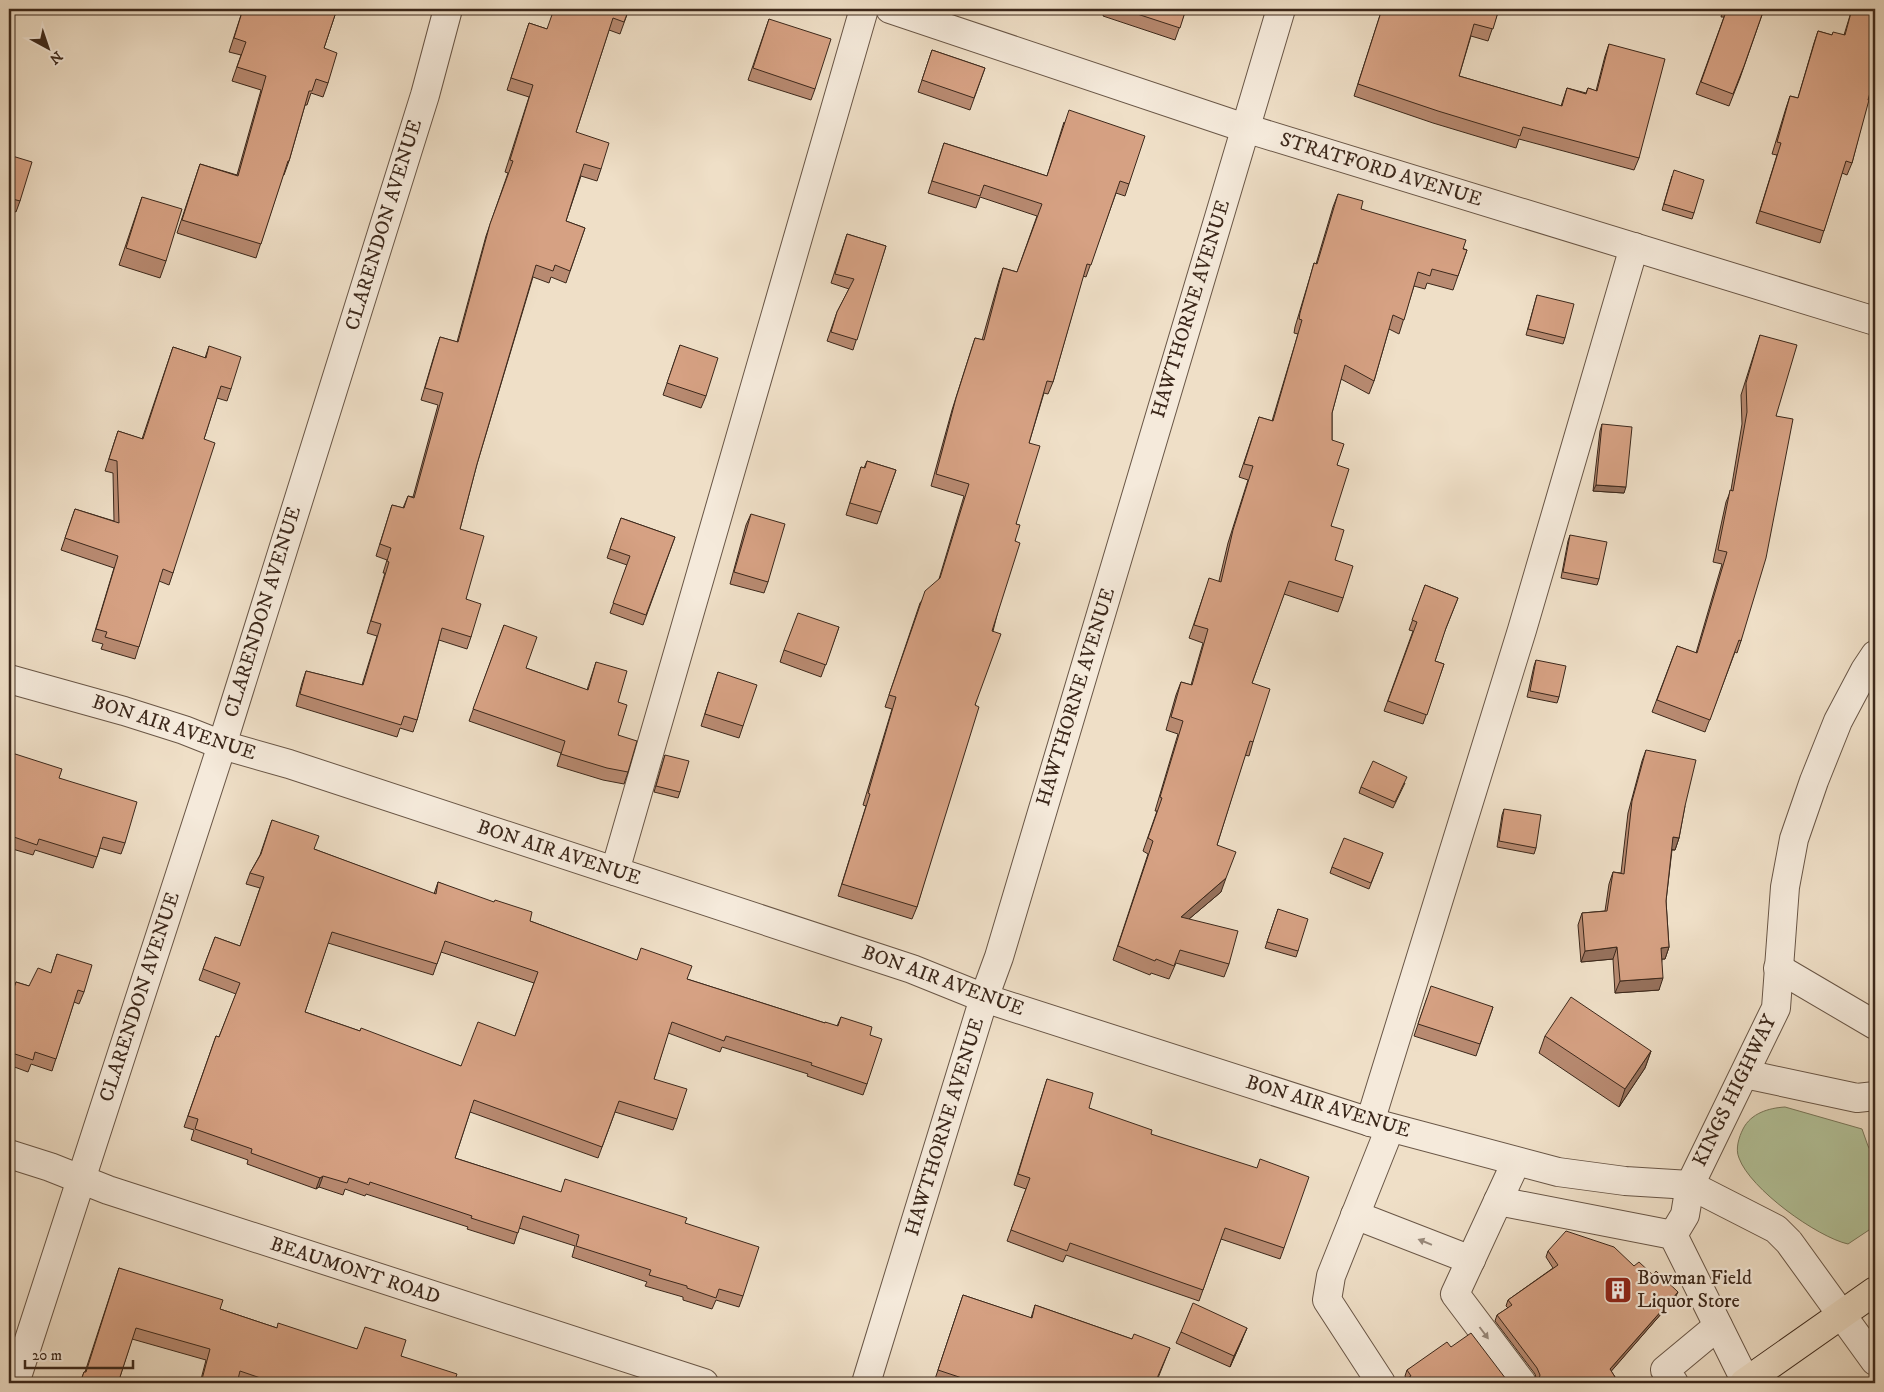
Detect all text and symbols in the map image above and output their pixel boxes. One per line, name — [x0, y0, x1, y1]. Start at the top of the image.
north arrow — [22, 22, 72, 72]
text: N — [45, 47, 66, 68]
street label: CLARENDON AVENUE — [340, 117, 428, 333]
street label: STRATFORD AVENUE — [1277, 127, 1485, 213]
street label: HAWTHORNE AVENUE — [1146, 197, 1236, 421]
street label: CLARENDON AVENUE — [219, 504, 307, 720]
street label: HAWTHORNE AVENUE — [1031, 585, 1121, 809]
street label: BON AIR AVENUE — [89, 690, 259, 766]
street label: BON AIR AVENUE — [474, 815, 644, 891]
street label: CLARENDON AVENUE — [94, 889, 186, 1105]
street label: BON AIR AVENUE — [858, 940, 1028, 1022]
street label: KINGS HIGHWAY — [1687, 1011, 1783, 1171]
street label: HAWTHORNE AVENUE — [900, 1015, 990, 1239]
street label: BON AIR AVENUE — [1243, 1070, 1413, 1144]
street label: BEAUMONT ROAD — [267, 1232, 443, 1310]
one-way arrow — [1417, 1238, 1432, 1246]
place label: Bowman Field Liquor Store — [1637, 1266, 1752, 1314]
building icon: Bowman Field Liquor Store — [1603, 1275, 1633, 1305]
one-way arrow — [1479, 1326, 1489, 1340]
scale bar — [25, 1337, 132, 1369]
text: 20 m — [32, 1346, 62, 1365]

